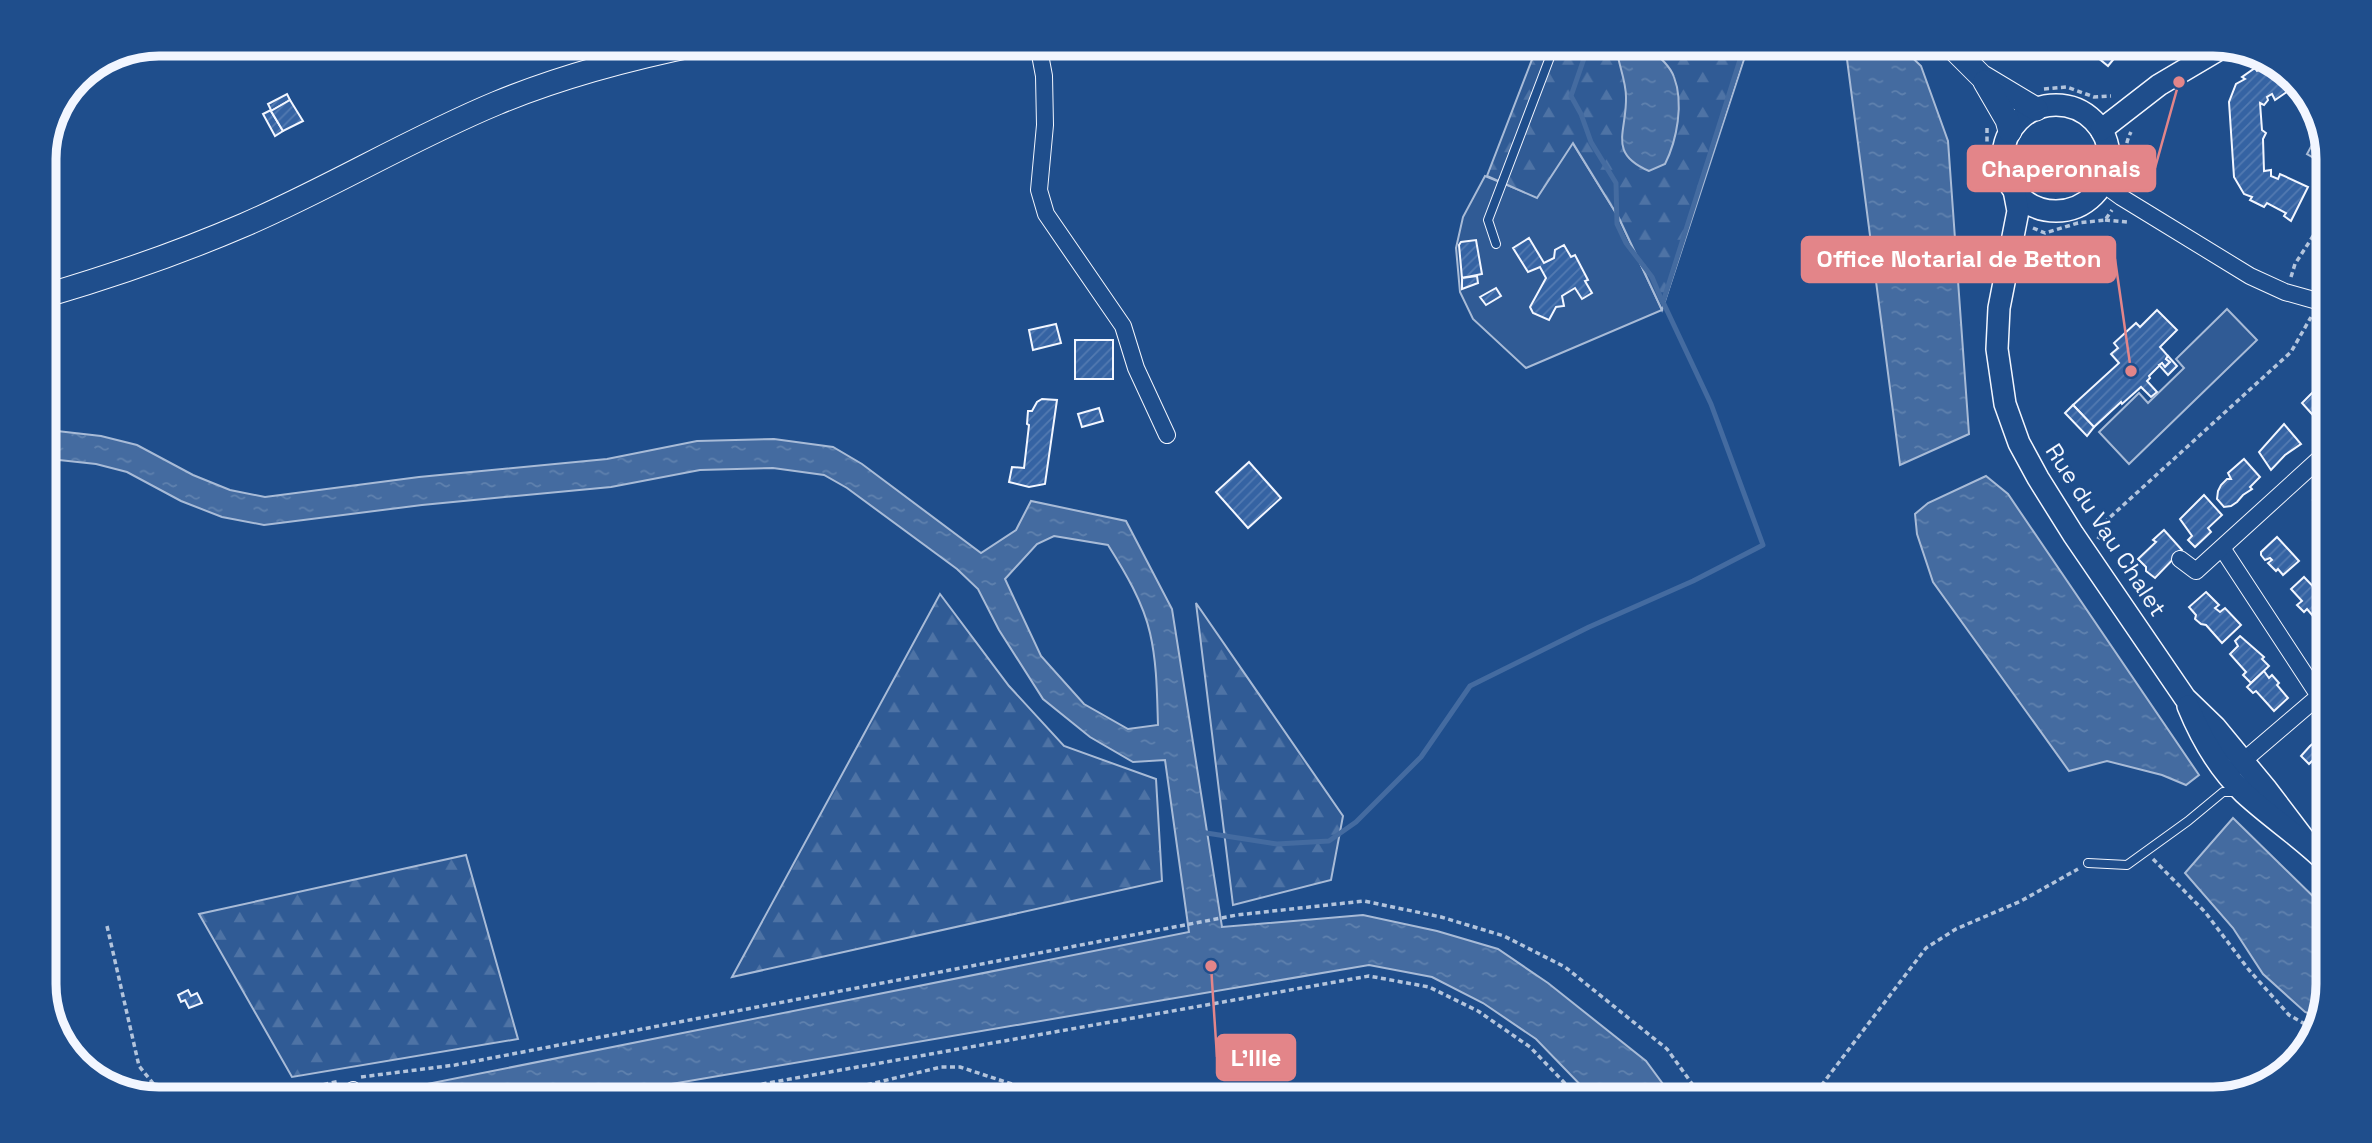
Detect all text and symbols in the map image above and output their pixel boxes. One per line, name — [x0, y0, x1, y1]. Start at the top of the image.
callout: Chaperonnais — [1968, 146, 2155, 191]
text: Chaperonnais — [1981, 153, 2141, 184]
callout: Office Notarial de Betton — [1802, 237, 2115, 282]
text: Office Notarial de Betton — [1817, 243, 2101, 274]
street label: Rue du Vau Chalet — [2039, 438, 2173, 622]
callout: L'Ille — [1217, 1035, 1295, 1080]
text: L'Ille — [1231, 1042, 1281, 1073]

